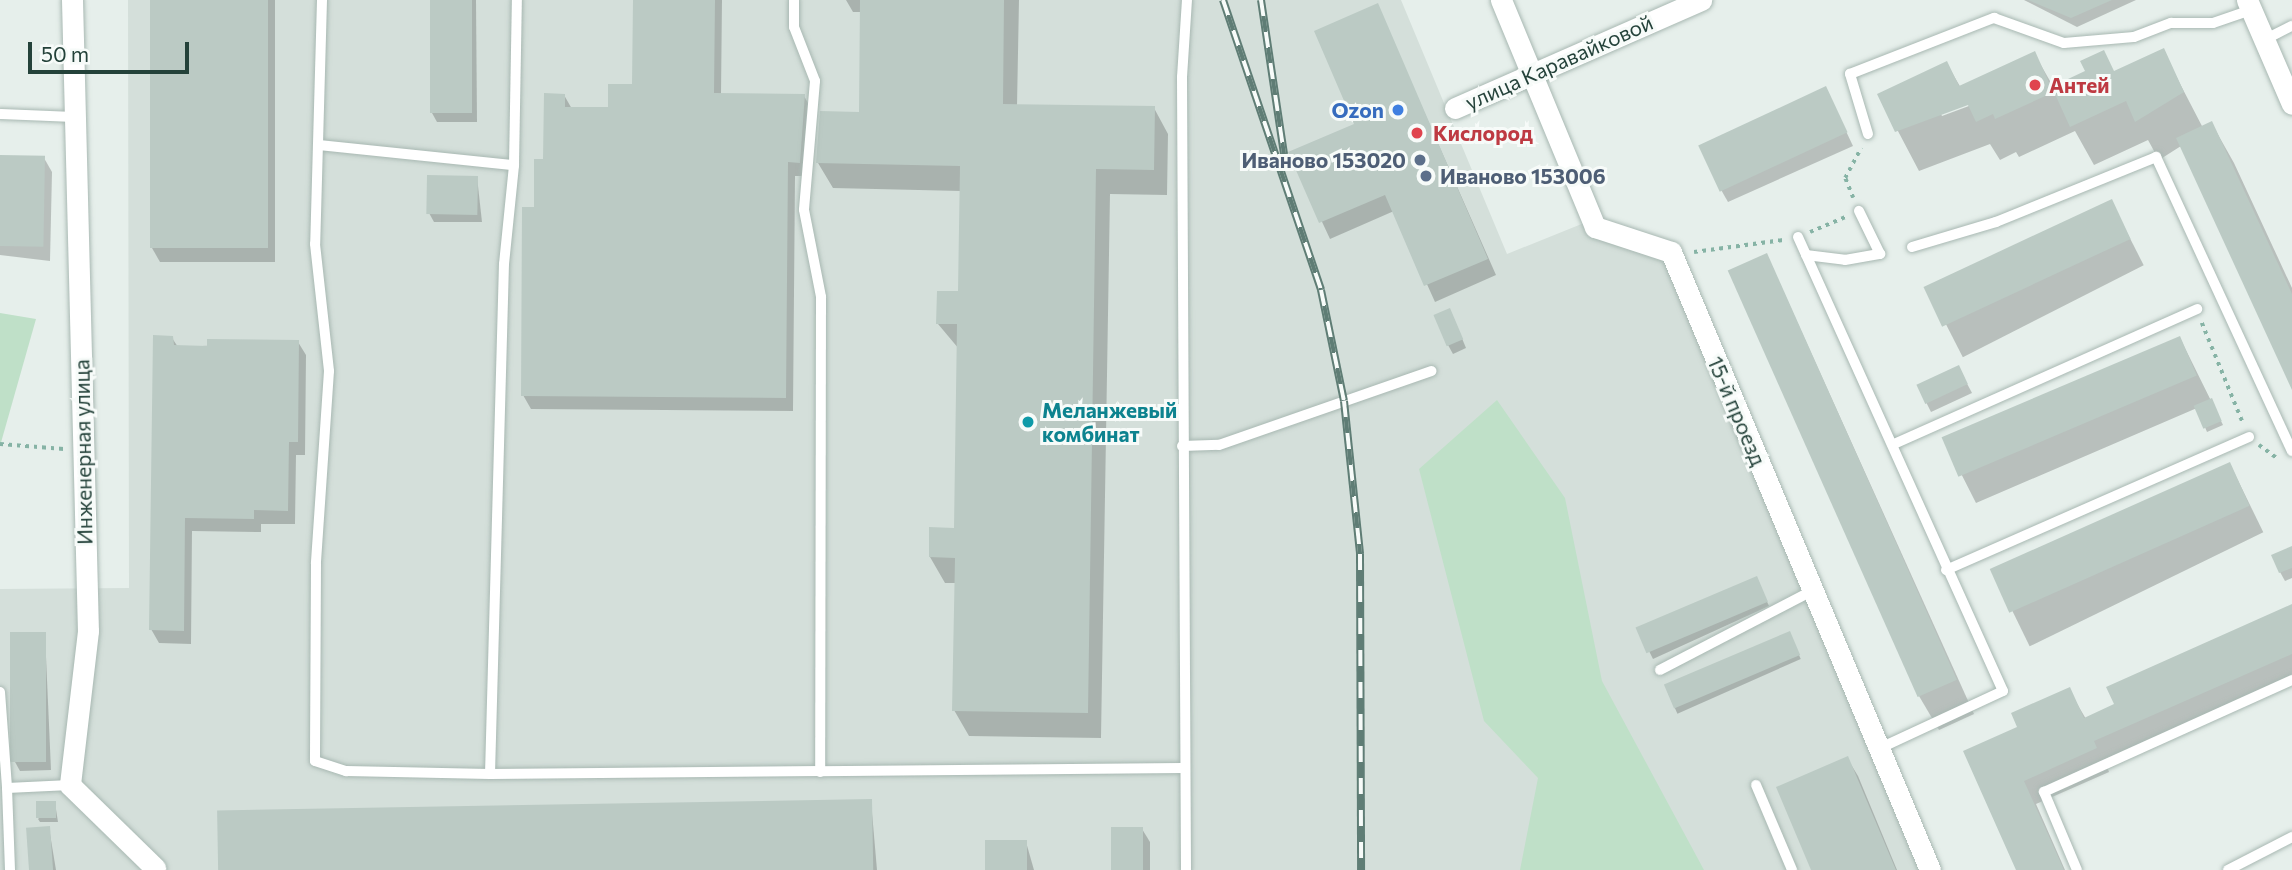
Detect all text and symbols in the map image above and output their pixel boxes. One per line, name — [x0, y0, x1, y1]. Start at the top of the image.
street label: улица Каравайковой — [1461, 9, 1657, 115]
scale bar — [32, 28, 192, 72]
text: 50 m — [41, 41, 89, 66]
place label: Антей — [2049, 72, 2110, 98]
marker: Антей — [2027, 77, 2043, 93]
place label: Ozon — [1331, 97, 1384, 123]
marker: Ozon — [1390, 102, 1406, 118]
place label: Кислород — [1433, 120, 1533, 146]
marker: Кислород — [1407, 123, 1427, 143]
place label: Иваново 153020 — [1241, 147, 1406, 173]
marker: Иваново 153020 — [1412, 152, 1428, 168]
place label: Иваново 153006 — [1440, 163, 1606, 189]
marker: Иваново 153006 — [1418, 168, 1434, 184]
street label: 15-й проезд — [1703, 353, 1771, 469]
street label: Инженерная улица — [69, 359, 97, 545]
place label: Меланжевый комбинат — [1042, 397, 1177, 447]
marker: Меланжевый комбинат — [1020, 414, 1036, 430]

